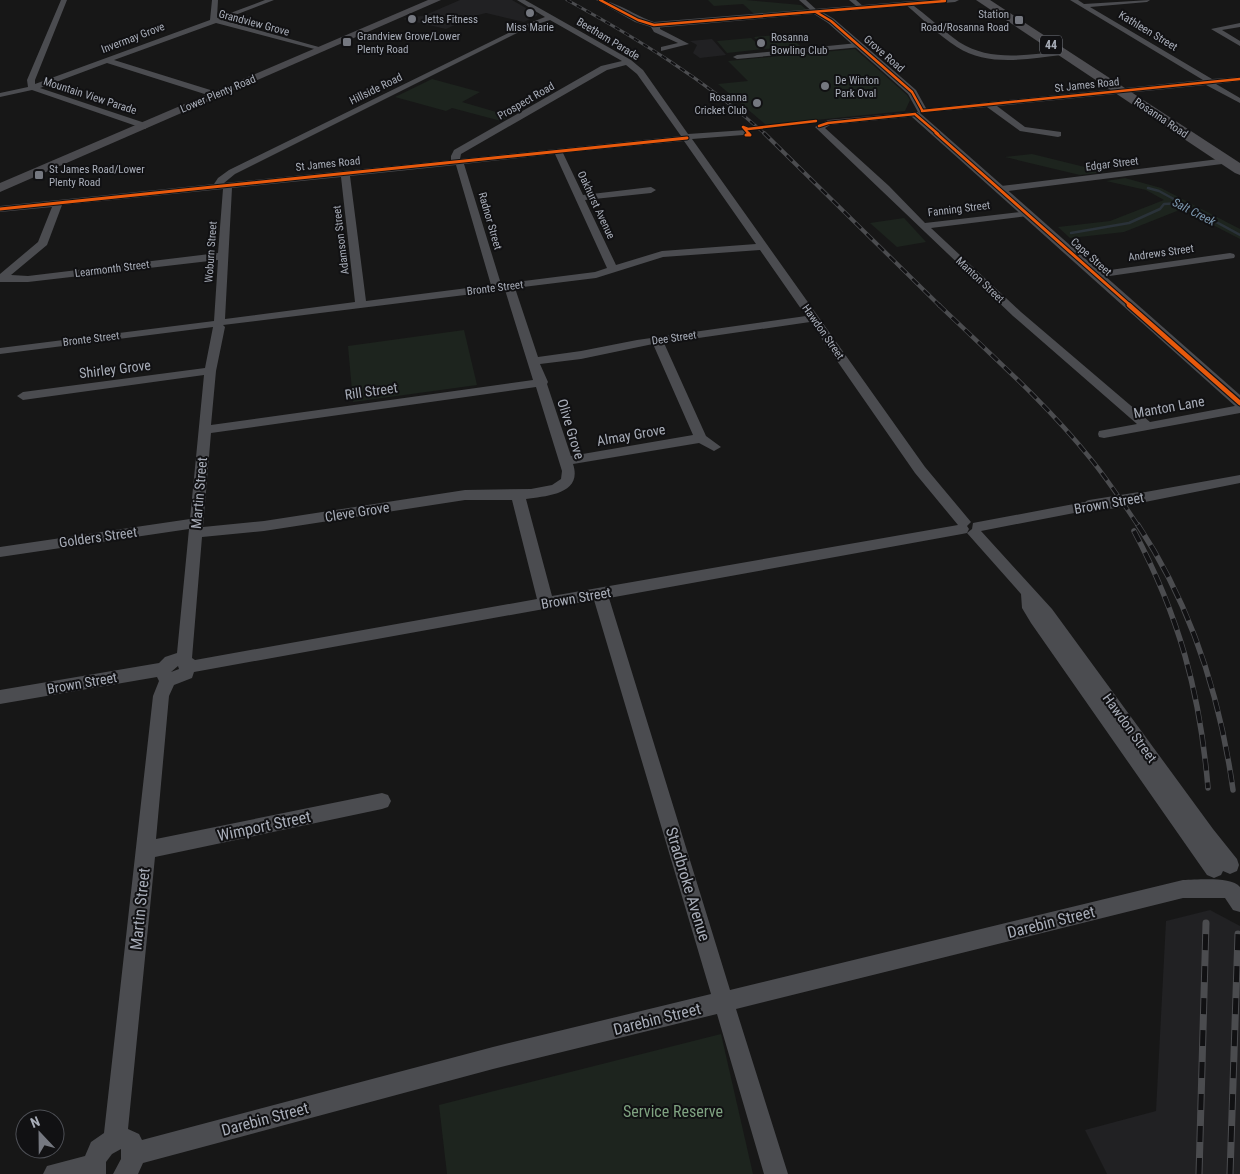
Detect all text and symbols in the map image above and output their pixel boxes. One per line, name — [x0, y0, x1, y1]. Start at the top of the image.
street label: Grandview Grove — [217, 7, 291, 39]
marker: Miss Marie — [524, 7, 536, 19]
place label: Station Road/Rosanna Road — [921, 8, 1009, 34]
street label: Kathleen Street — [1116, 8, 1180, 54]
marker: Jetts Fitness — [406, 13, 418, 25]
place label: Jetts Fitness — [422, 13, 478, 26]
marker: Station Road/Rosanna Road — [1013, 14, 1025, 26]
street label: Beetham Parade — [574, 15, 642, 63]
street label: Invermay Grove — [99, 20, 167, 56]
place label: Miss Marie — [506, 21, 554, 34]
place label: Grandview Grove/Lower Plenty Road — [357, 30, 461, 56]
place label: Rosanna Bowling Club — [771, 31, 828, 57]
street label: Grove Road — [861, 33, 907, 75]
marker: Grandview Grove/Lower Plenty Road — [341, 36, 353, 48]
road number: 44 — [1040, 36, 1062, 54]
marker: Rosanna Bowling Club — [755, 37, 767, 49]
street label: Hillside Road — [347, 71, 405, 107]
street label: Lower Plenty Road — [178, 72, 258, 116]
place label: De Winton Park Oval — [835, 74, 879, 100]
street label: Mountain View Parade — [42, 75, 138, 117]
street label: St James Road — [1054, 75, 1120, 95]
street label: Prospect Road — [495, 80, 557, 122]
marker: De Winton Park Oval — [819, 80, 831, 92]
place label: Rosanna Cricket Club — [695, 91, 747, 117]
street label: Rosanna Road — [1132, 95, 1190, 141]
marker: Rosanna Cricket Club — [751, 97, 763, 109]
street label: St James Road — [295, 154, 361, 174]
street label: Edgar Street — [1085, 154, 1139, 174]
place label: St James Road/Lower Plenty Road — [49, 163, 145, 189]
marker: St James Road/Lower Plenty Road — [33, 169, 45, 181]
street label: Oakhurst Avenue — [575, 169, 617, 241]
street label: Radnor Street — [476, 191, 504, 251]
water label: Salt Creek — [1170, 195, 1219, 229]
street label: Fanning Street — [927, 199, 991, 219]
street label: Adamson Street — [330, 205, 352, 275]
street label: Woburn Street — [202, 221, 220, 283]
street label: Cape Street — [1068, 235, 1114, 279]
street label: Andrews Street — [1127, 242, 1195, 264]
street label: Manton Street — [953, 254, 1007, 306]
street label: Learmonth Street — [74, 258, 150, 280]
street label: Bronte Street — [466, 278, 524, 298]
street label: Hawdon Street — [799, 302, 847, 362]
street label: Dee Street — [651, 328, 697, 348]
street label: Bronte Street — [62, 329, 120, 349]
street label: Shirley Grove — [78, 357, 152, 381]
street label: Rill Street — [344, 379, 398, 403]
street label: Manton Lane — [1132, 393, 1206, 421]
street label: Olive Grove — [554, 397, 588, 462]
street label: Almay Grove — [596, 421, 667, 449]
street label: Martin Street — [188, 456, 210, 530]
street label: Brown Street — [1073, 489, 1145, 517]
street label: Cleve Grove — [324, 499, 391, 525]
street label: Golders Street — [58, 524, 138, 550]
street label: Brown Street — [540, 584, 612, 612]
street label: Brown Street — [46, 669, 118, 697]
street label: Hawdon Street — [1100, 690, 1160, 766]
street label: Wimport Street — [216, 807, 313, 845]
street label: Stradbroke Avenue — [662, 825, 714, 943]
street label: Martin Street — [126, 867, 154, 951]
street label: Darebin Street — [1005, 902, 1097, 942]
street label: Darebin Street — [611, 999, 703, 1039]
street label: Darebin Street — [219, 1098, 311, 1140]
park label: Service Reserve — [623, 1102, 723, 1121]
north arrow — [15, 1109, 65, 1159]
text: N — [28, 1113, 42, 1131]

